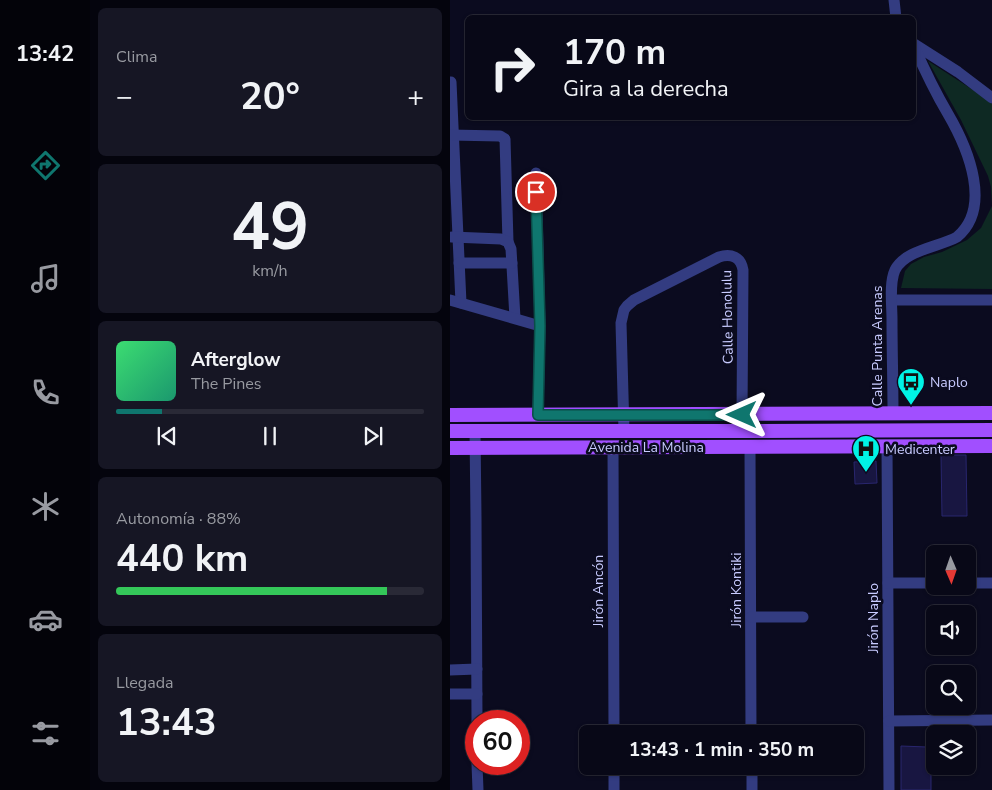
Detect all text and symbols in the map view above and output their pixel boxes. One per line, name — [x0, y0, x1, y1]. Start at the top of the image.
text: 170 m — [563, 29, 666, 76]
icon: right — [480, 35, 545, 100]
text: 13:42 — [16, 39, 74, 69]
text: Clima — [116, 46, 157, 68]
text: 20° — [240, 71, 300, 122]
text: Gira a la derecha — [563, 74, 729, 104]
text: − — [116, 78, 133, 116]
text: + — [407, 78, 424, 116]
icon: directions — [28, 148, 63, 183]
pin — [515, 171, 557, 213]
icon: arrive — [522, 178, 550, 206]
text: 49 — [231, 183, 309, 272]
text: km/h — [252, 260, 288, 282]
icon: music — [28, 261, 63, 296]
street label: Calle Honolulu — [717, 270, 738, 364]
street label: Calle Punta Arenas — [868, 285, 887, 407]
text: Afterglow — [191, 347, 281, 373]
bus stop icon: Naplo — [896, 367, 926, 406]
text: The Pines — [191, 373, 261, 395]
place label: Naplo — [930, 373, 968, 392]
icon: phone — [28, 375, 63, 410]
position arrow — [715, 388, 767, 440]
icon: previous — [153, 422, 181, 450]
icon: pause — [256, 422, 284, 450]
icon: next — [359, 422, 387, 450]
hospital icon: Medicenter — [851, 434, 881, 473]
street label: Avenida La Molina — [588, 438, 704, 457]
place label: Medicenter — [885, 440, 955, 459]
icon: climate — [28, 489, 63, 524]
text: Autonomía · 88% — [116, 508, 241, 530]
text: 440 km — [116, 533, 248, 584]
north arrow — [926, 545, 976, 595]
map controls — [926, 545, 976, 775]
street label: Jirón Kontiki — [727, 553, 746, 628]
street label: Jirón Ancón — [589, 555, 608, 628]
street label: Jirón Naplo — [864, 583, 883, 654]
icon: car — [28, 602, 63, 637]
button: sound — [926, 605, 976, 655]
button: search — [926, 665, 976, 715]
text: Llegada — [116, 672, 174, 694]
text: 13:43 — [116, 697, 217, 748]
speed limit sign: 60 — [465, 710, 530, 775]
icon: filters — [28, 716, 63, 751]
button: layers — [926, 725, 976, 775]
text: 13:43 · 1 min · 350 m — [629, 737, 814, 763]

